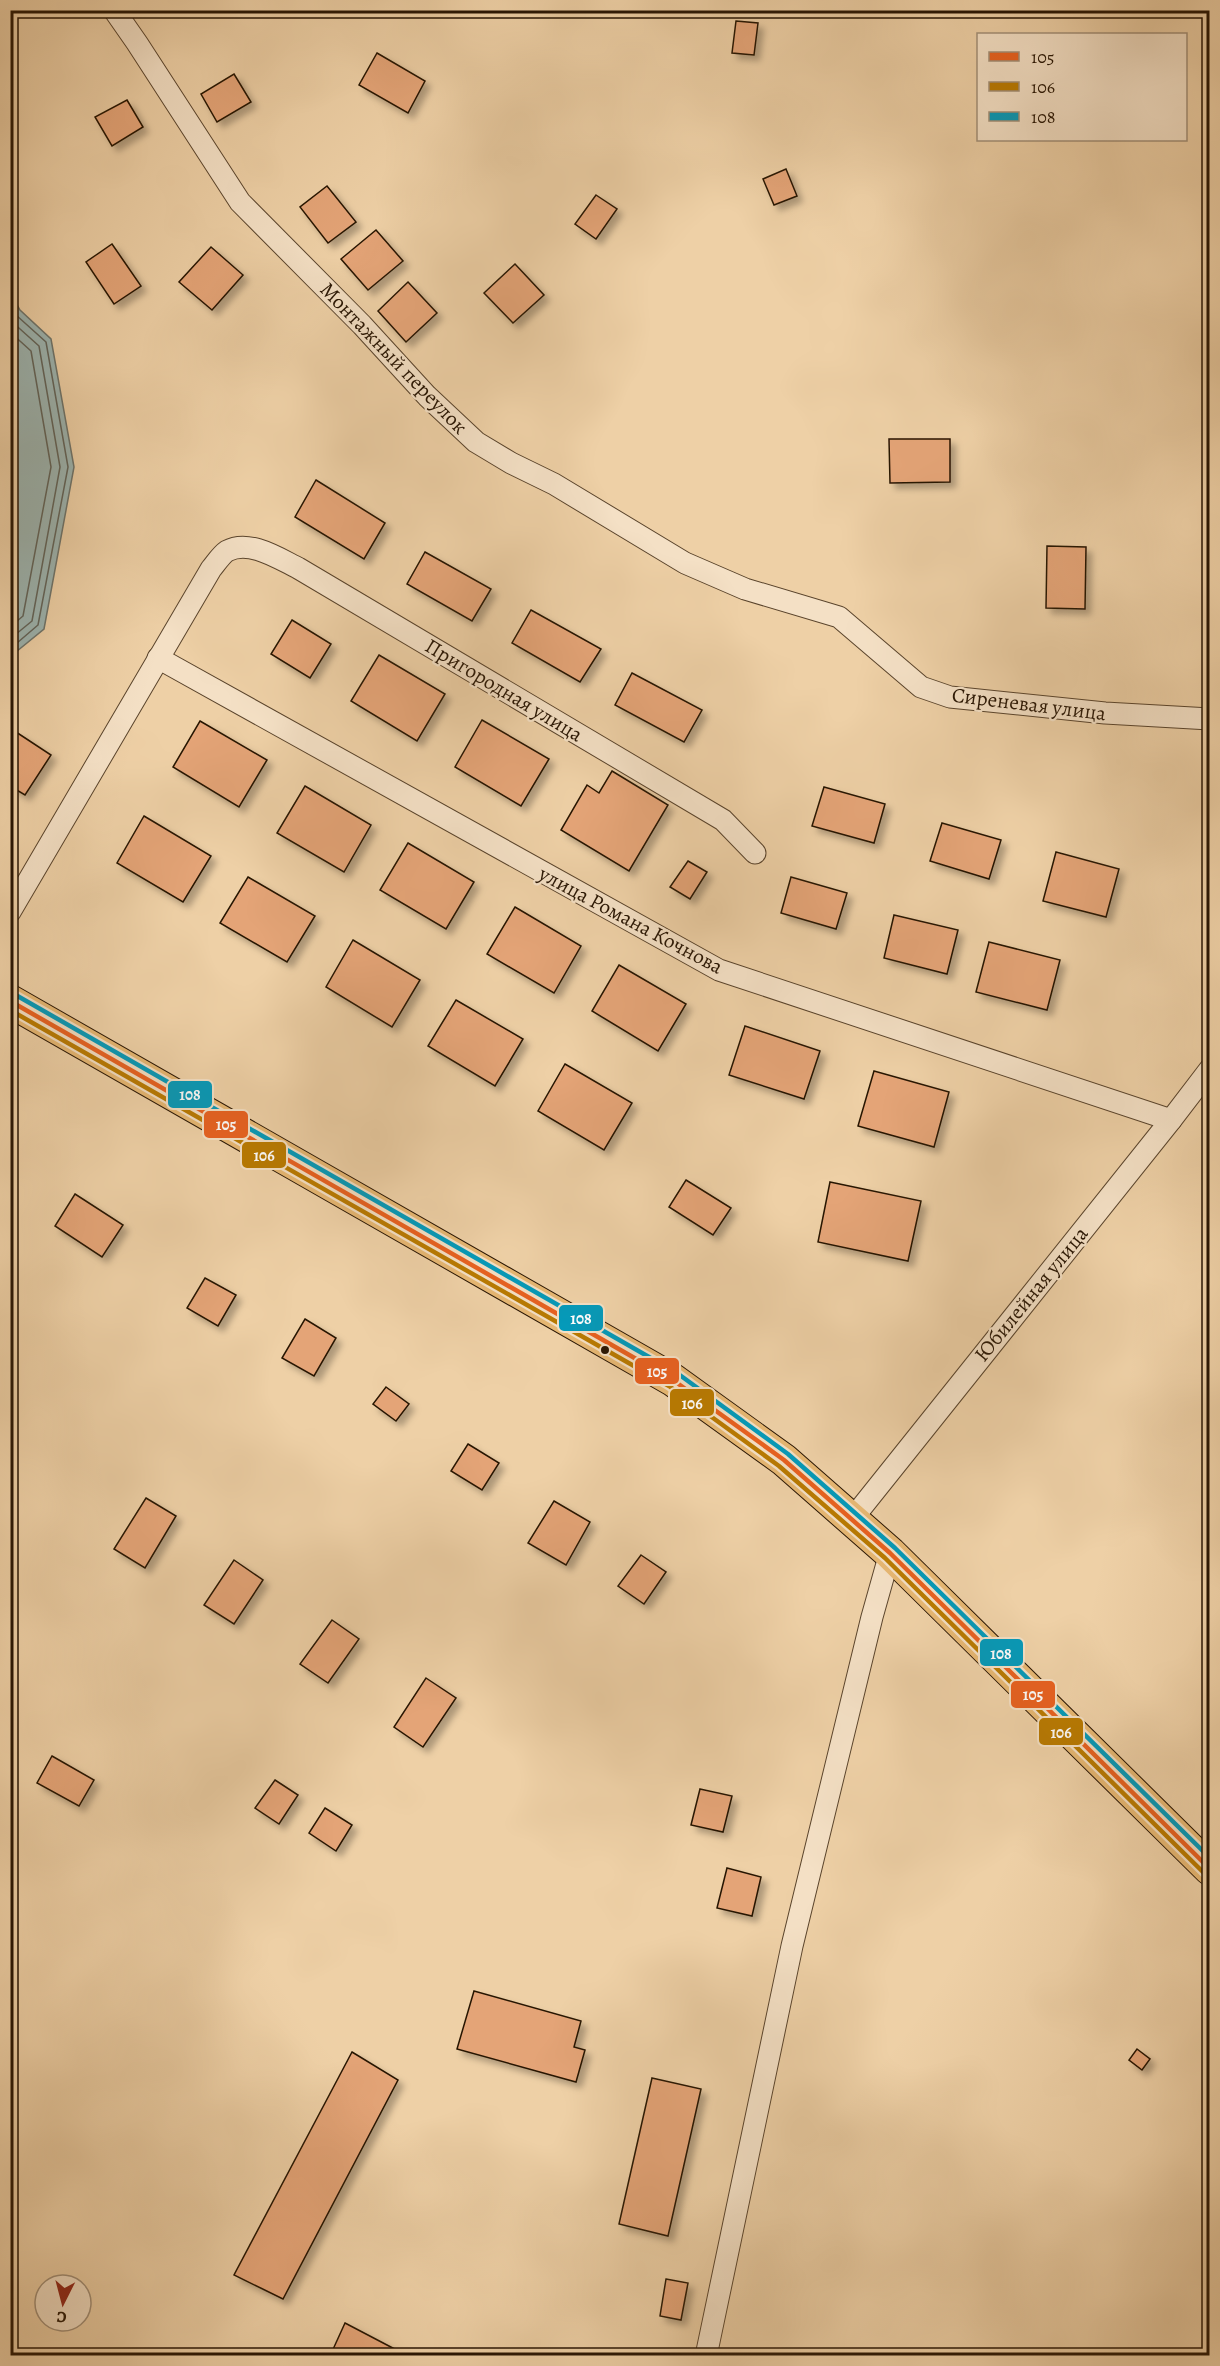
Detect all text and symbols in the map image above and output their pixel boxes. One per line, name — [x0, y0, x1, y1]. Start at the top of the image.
legend — [977, 33, 1187, 141]
text: 105 — [1031, 45, 1055, 69]
text: 106 — [1031, 75, 1055, 99]
text: 108 — [1031, 105, 1055, 129]
street label: Монтажный переулок — [314, 276, 474, 440]
street label: Пригородная улица — [420, 632, 588, 748]
street label: Сиреневая улица — [950, 681, 1108, 727]
street label: улица Романа Кочнова — [533, 859, 728, 981]
line badge: 108 — [167, 1080, 213, 1109]
text: 108 — [179, 1084, 201, 1106]
line badge: 105 — [203, 1110, 249, 1139]
text: 105 — [216, 1114, 236, 1136]
line badge: 106 — [241, 1141, 287, 1169]
text: 106 — [253, 1145, 275, 1167]
street label: Юбилейная улица — [968, 1220, 1094, 1367]
line badge: 108 — [558, 1304, 604, 1332]
text: 108 — [570, 1308, 592, 1330]
unlabelled marker — [599, 1344, 611, 1356]
line badge: 105 — [634, 1357, 680, 1385]
text: 105 — [647, 1361, 667, 1383]
line badge: 106 — [669, 1388, 715, 1417]
text: 106 — [681, 1393, 703, 1415]
line badge: 108 — [979, 1638, 1024, 1667]
text: 108 — [990, 1643, 1012, 1665]
line badge: 105 — [1010, 1680, 1056, 1709]
text: 105 — [1023, 1684, 1043, 1706]
line badge: 106 — [1038, 1717, 1084, 1746]
text: 106 — [1050, 1722, 1072, 1744]
north arrow — [33, 2273, 93, 2333]
text: С — [55, 2305, 68, 2328]

